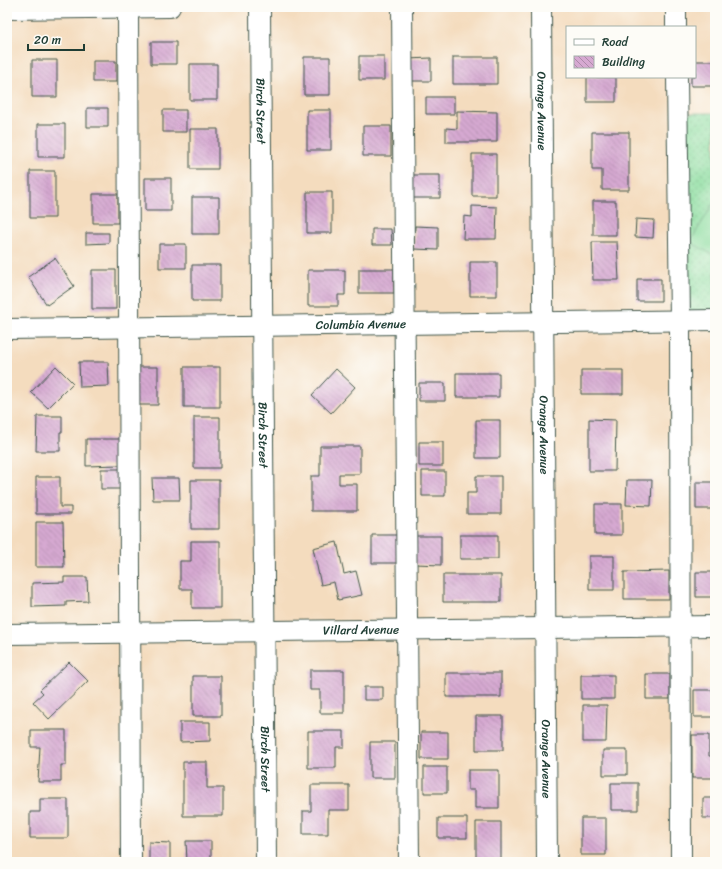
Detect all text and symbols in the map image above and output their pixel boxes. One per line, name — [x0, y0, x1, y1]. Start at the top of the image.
scale bar — [28, 26, 84, 52]
legend — [566, 26, 696, 78]
text: 20 m — [34, 29, 61, 51]
text: Road — [602, 31, 629, 53]
text: Building — [602, 51, 645, 73]
street label: Orange Avenue — [530, 71, 553, 151]
street label: Birch Street — [249, 78, 272, 145]
street label: Columbia Avenue — [316, 313, 406, 336]
street label: Orange Avenue — [533, 395, 555, 475]
street label: Birch Street — [252, 402, 274, 469]
street label: Villard Avenue — [323, 619, 399, 641]
street label: Orange Avenue — [535, 719, 558, 799]
street label: Birch Street — [254, 726, 277, 793]

